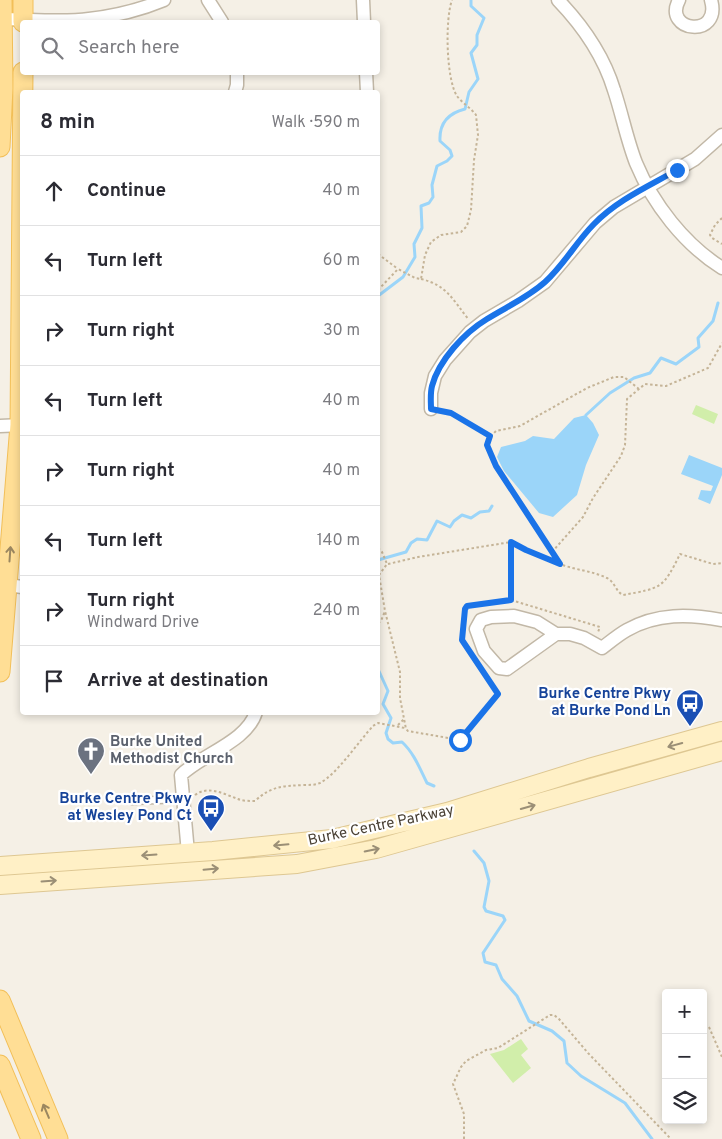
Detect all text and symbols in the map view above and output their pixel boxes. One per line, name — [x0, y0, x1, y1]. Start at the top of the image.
search box — [20, 20, 380, 75]
icon: search — [38, 34, 66, 62]
text: Search here — [78, 36, 180, 60]
text: 8 min — [40, 109, 95, 136]
text: Walk · 590 m — [272, 113, 360, 133]
route end — [666, 159, 689, 182]
icon: ahead — [40, 177, 68, 205]
text: Continue — [87, 179, 166, 203]
text: 40 m — [322, 181, 360, 201]
icon: left — [40, 247, 68, 275]
text: Turn left — [87, 249, 163, 273]
text: 60 m — [323, 251, 360, 271]
icon: right — [40, 317, 68, 345]
text: Turn right — [87, 319, 175, 343]
text: 30 m — [323, 321, 360, 341]
icon: left — [40, 387, 68, 415]
text: Turn left — [87, 389, 163, 413]
text: 40 m — [322, 391, 360, 411]
icon: right — [40, 457, 68, 485]
text: Turn right — [87, 459, 175, 483]
text: 40 m — [322, 461, 360, 481]
icon: left — [40, 527, 68, 555]
text: Turn left — [87, 529, 163, 553]
text: 140 m — [317, 531, 360, 551]
one-way arrow — [6, 546, 15, 562]
text: Turn right — [87, 589, 175, 613]
icon: right — [40, 597, 68, 625]
text: 240 m — [313, 601, 360, 621]
text: Windward Drive — [87, 613, 199, 633]
icon: arrive — [40, 667, 68, 695]
text: Arrive at destination — [87, 669, 268, 693]
place label: Burke Centre Pkwy at Burke Pond Ln — [538, 685, 671, 721]
bus stop icon: Burke Centre Pkwy at Burke Pond Ln — [675, 688, 705, 727]
route start — [449, 729, 472, 752]
place label: Burke United Methodist Church — [110, 733, 233, 769]
church icon: Burke United Methodist Church — [76, 736, 106, 775]
one-way arrow — [668, 740, 684, 750]
place label: Burke Centre Pkwy at Wesley Pond Ct — [59, 790, 192, 826]
bus stop icon: Burke Centre Pkwy at Wesley Pond Ct — [196, 793, 226, 832]
street label: Burke Centre Parkway — [306, 801, 456, 851]
one-way arrow — [520, 801, 536, 811]
one-way arrow — [273, 840, 289, 850]
one-way arrow — [363, 845, 379, 854]
one-way arrow — [141, 851, 157, 860]
one-way arrow — [202, 865, 218, 874]
one-way arrow — [40, 877, 56, 886]
map controls — [662, 989, 707, 1124]
button: + — [662, 989, 707, 1034]
button: − — [662, 1034, 707, 1079]
button: layers — [662, 1079, 707, 1124]
one-way arrow — [41, 1104, 51, 1119]

